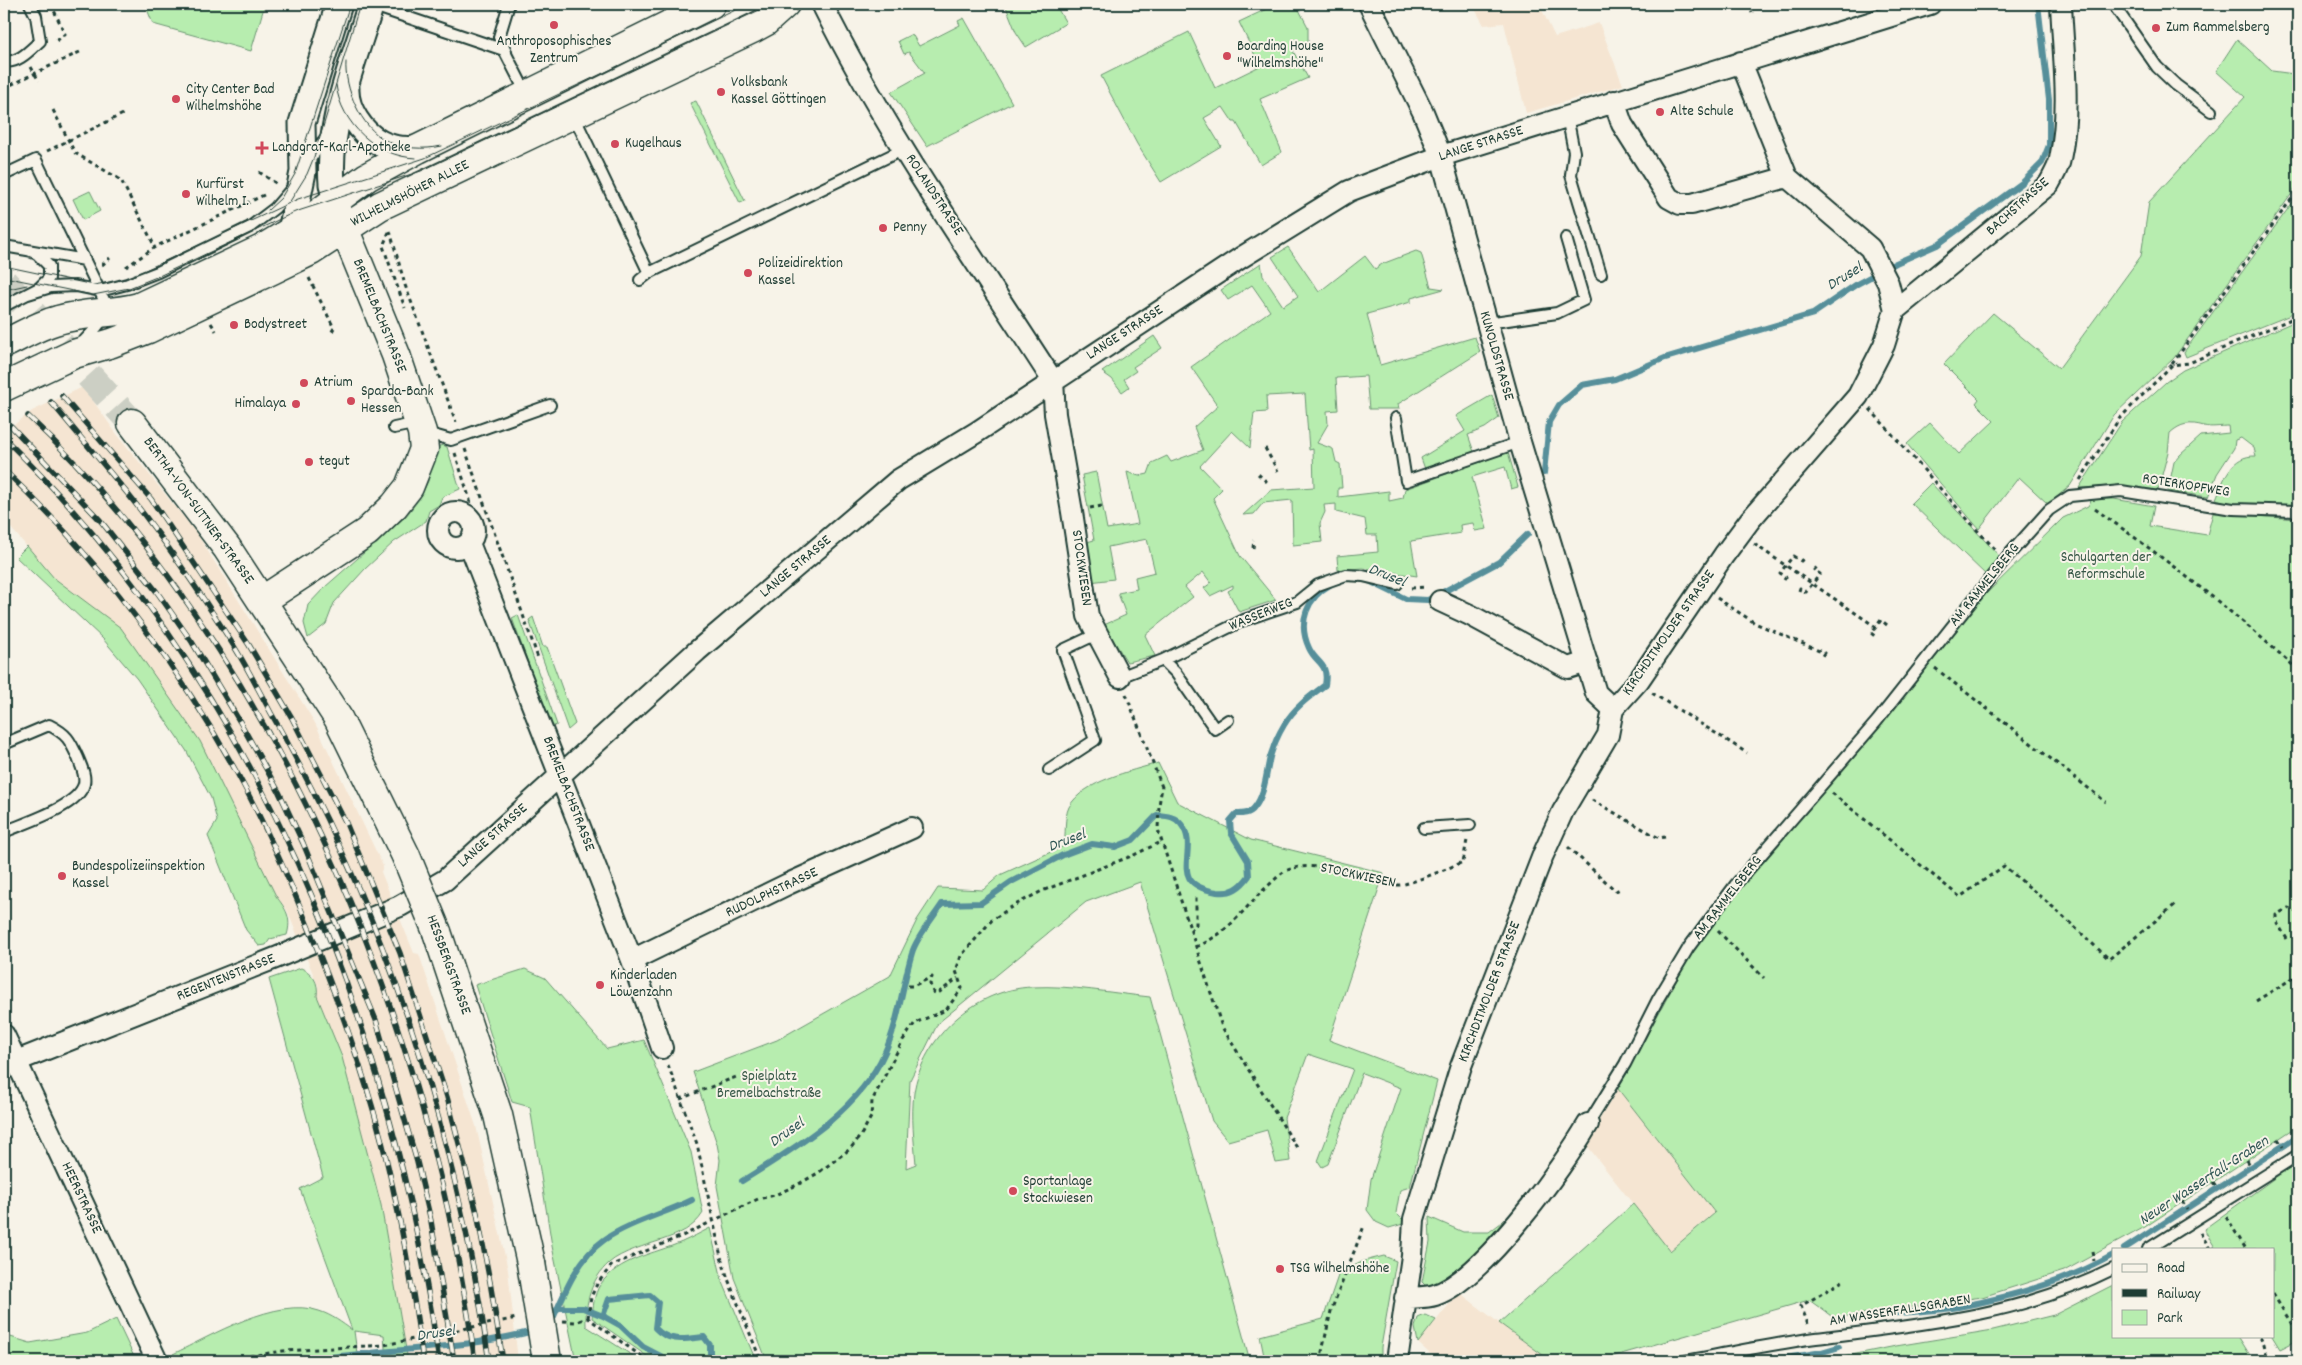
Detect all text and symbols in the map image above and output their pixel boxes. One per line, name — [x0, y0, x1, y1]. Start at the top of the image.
place label: Zum Rammelsberg — [2166, 17, 2270, 39]
marker: Anthroposophisches Zentrum — [548, 19, 560, 31]
marker: Zum Rammelsberg — [2150, 22, 2162, 34]
place label: Anthroposophisches Zentrum — [496, 31, 612, 70]
place label: Boarding House "Wilhelmshöhe" — [1237, 36, 1324, 75]
marker: Boarding House "Wilhelmshöhe" — [1221, 50, 1233, 62]
place label: Volksbank Kassel Göttingen — [731, 72, 826, 111]
place label: City Center Bad Wilhelmshöhe — [186, 79, 274, 118]
marker: Volksbank Kassel Göttingen — [715, 86, 727, 98]
marker: City Center Bad Wilhelmshöhe — [170, 93, 182, 105]
place label: Alte Schule — [1670, 101, 1734, 123]
marker: Alte Schule — [1654, 106, 1666, 118]
street label: LANGE STRASSE — [1436, 120, 1526, 168]
place label: Kugelhaus — [625, 133, 682, 155]
place label: Landgraf-Karl-Apotheke — [272, 137, 411, 159]
marker: Kugelhaus — [609, 138, 621, 150]
marker: Landgraf-Karl-Apotheke — [256, 142, 268, 154]
street label: ROLANDSTRASSE — [899, 150, 969, 240]
street label: WILHELMSHÖHER ALLEE — [347, 154, 473, 233]
street label: BACHSTRASSE — [1981, 172, 2055, 241]
place label: Kurfürst Wilhelm I. — [196, 174, 249, 213]
marker: Kurfürst Wilhelm I. — [180, 188, 192, 200]
place label: Penny — [893, 217, 927, 239]
marker: Penny — [877, 222, 889, 234]
place label: Polizeidirektion Kassel — [758, 253, 843, 292]
street label: BREMELBACHSTRASSE — [346, 256, 412, 377]
water label: Drusel — [1822, 257, 1869, 297]
marker: Polizeidirektion Kassel — [742, 267, 754, 279]
street label: LANGE STRASSE — [1082, 300, 1168, 366]
street label: KUNOLDSTRASSE — [1473, 309, 1519, 404]
place label: Bodystreet — [244, 314, 308, 336]
marker: Bodystreet — [228, 319, 240, 331]
place label: Atrium — [314, 372, 353, 394]
marker: Atrium — [298, 377, 310, 389]
place label: Sparda-Bank Hessen — [361, 381, 434, 420]
place label: Himalaya — [235, 393, 287, 415]
marker: Sparda-Bank Hessen — [345, 395, 357, 407]
marker: Himalaya — [290, 398, 302, 410]
street label: BERTHA-VON-SUTTNER-STRASSE — [137, 433, 259, 589]
place label: tegut — [319, 451, 350, 473]
marker: tegut — [303, 456, 315, 468]
street label: ROTERKOPFWEG — [2141, 468, 2231, 504]
street label: STOCKWIESEN — [1065, 529, 1097, 607]
street label: LANGE STRASSE — [755, 530, 837, 604]
street label: AM RAMMELSBERG — [1944, 538, 2026, 632]
park label: Schulgarten der Reformschule — [2061, 547, 2152, 586]
water label: Drusel — [1365, 558, 1410, 594]
street label: KIRCHDITMOLDER STRASSE — [1617, 565, 1721, 700]
street label: WASSERWEG — [1226, 592, 1296, 638]
street label: BREMELBACHSTRASSE — [536, 733, 600, 855]
street label: LANGE STRASSE — [453, 798, 533, 874]
water label: Drusel — [1045, 823, 1090, 859]
street label: AM RAMMELSBERG — [1688, 851, 1768, 945]
place label: Bundespolizeiinspektion Kassel — [72, 856, 205, 895]
street label: STOCKWIESEN — [1318, 857, 1398, 895]
street label: RUDOLPHSTRASSE — [722, 862, 822, 924]
marker: Bundespolizeiinspektion Kassel — [56, 870, 68, 882]
street label: HESSBERGSTRASSE — [420, 912, 476, 1018]
street label: KIRCHDITMOLDER STRASSE — [1453, 918, 1527, 1066]
street label: REGENTENSTRASSE — [174, 948, 279, 1008]
place label: Kinderladen Löwenzahn — [610, 965, 677, 1004]
marker: Kinderladen Löwenzahn — [594, 979, 606, 991]
park label: Spielplatz Bremelbachstraße — [717, 1066, 822, 1105]
water label: Drusel — [765, 1112, 810, 1154]
water label: Neuer Wasserfall-Graben — [2135, 1130, 2274, 1232]
street label: HEERSTRASSE — [55, 1159, 107, 1238]
place label: Sportanlage Stockwiesen — [1023, 1171, 1093, 1210]
marker: Sportanlage Stockwiesen — [1007, 1185, 1019, 1197]
legend — [2112, 1248, 2274, 1338]
place label: TSG Wilhelmshöhe — [1290, 1258, 1390, 1280]
text: Road — [2157, 1258, 2185, 1280]
marker: TSG Wilhelmshöhe — [1274, 1263, 1286, 1275]
text: Railway — [2157, 1284, 2201, 1306]
street label: AM WASSERFALLSGRABEN — [1828, 1289, 1972, 1333]
text: Park — [2157, 1308, 2183, 1330]
water label: Drusel — [415, 1320, 458, 1348]

